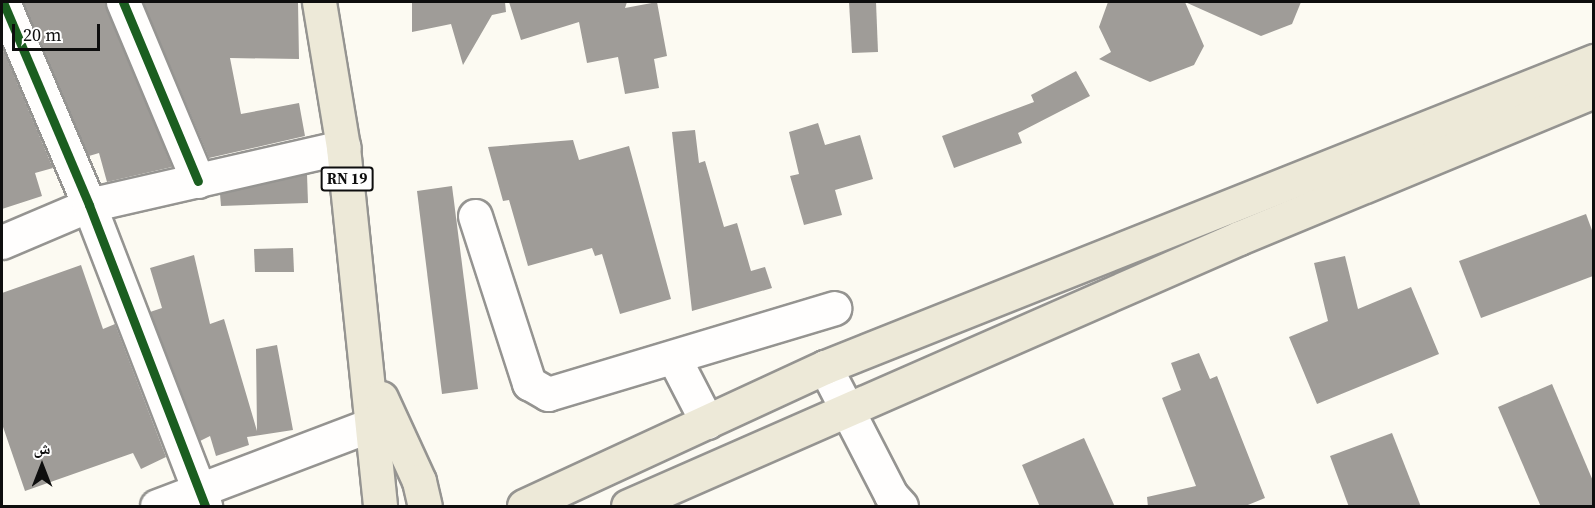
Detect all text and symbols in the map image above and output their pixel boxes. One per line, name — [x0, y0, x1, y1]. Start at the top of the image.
scale bar — [15, 12, 104, 50]
text: 20 m — [23, 22, 61, 47]
road number: RN 19 — [320, 167, 374, 191]
north arrow — [12, 436, 72, 496]
text: ش — [34, 437, 50, 459]

